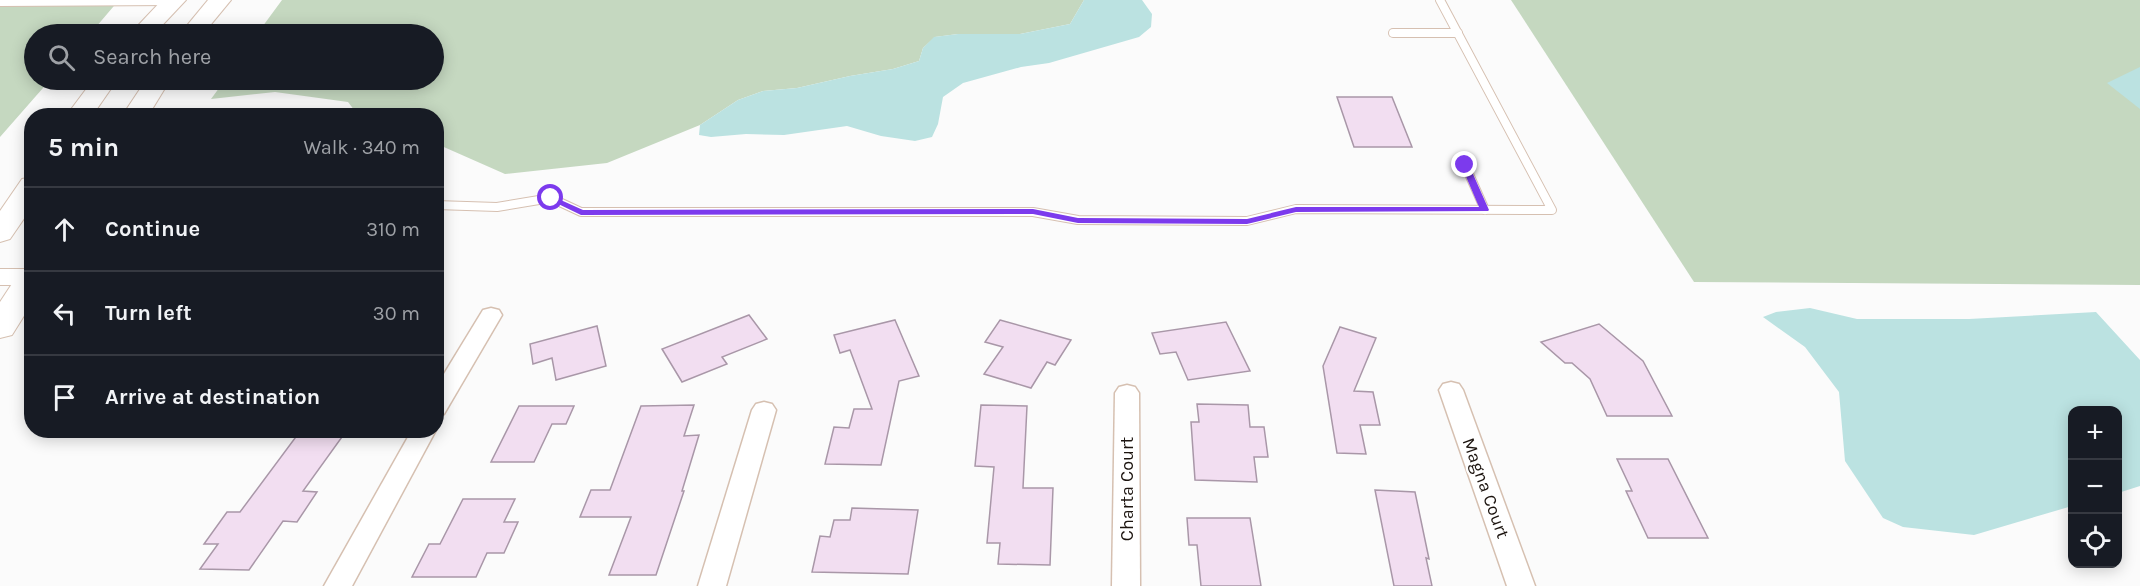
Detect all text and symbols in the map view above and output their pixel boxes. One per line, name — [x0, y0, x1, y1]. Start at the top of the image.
search box — [24, 24, 444, 90]
icon: search — [45, 41, 78, 74]
text: Search here — [93, 44, 211, 70]
text: 5 min — [48, 132, 119, 163]
text: Walk · 340 m — [304, 136, 420, 159]
route end — [1451, 151, 1477, 177]
route start — [537, 184, 563, 210]
icon: ahead — [48, 213, 81, 246]
text: Continue — [105, 216, 200, 242]
text: 310 m — [366, 218, 420, 241]
icon: left — [48, 297, 81, 330]
text: Turn left — [105, 300, 192, 326]
text: 30 m — [373, 302, 420, 325]
icon: arrive — [48, 381, 81, 414]
text: Arrive at destination — [105, 384, 320, 410]
map controls — [2068, 406, 2122, 568]
button: + — [2068, 406, 2122, 460]
street label: Magna Court — [1458, 435, 1514, 541]
street label: Charta Court — [1116, 437, 1138, 541]
button: − — [2068, 460, 2122, 514]
button: locate — [2068, 514, 2122, 568]

